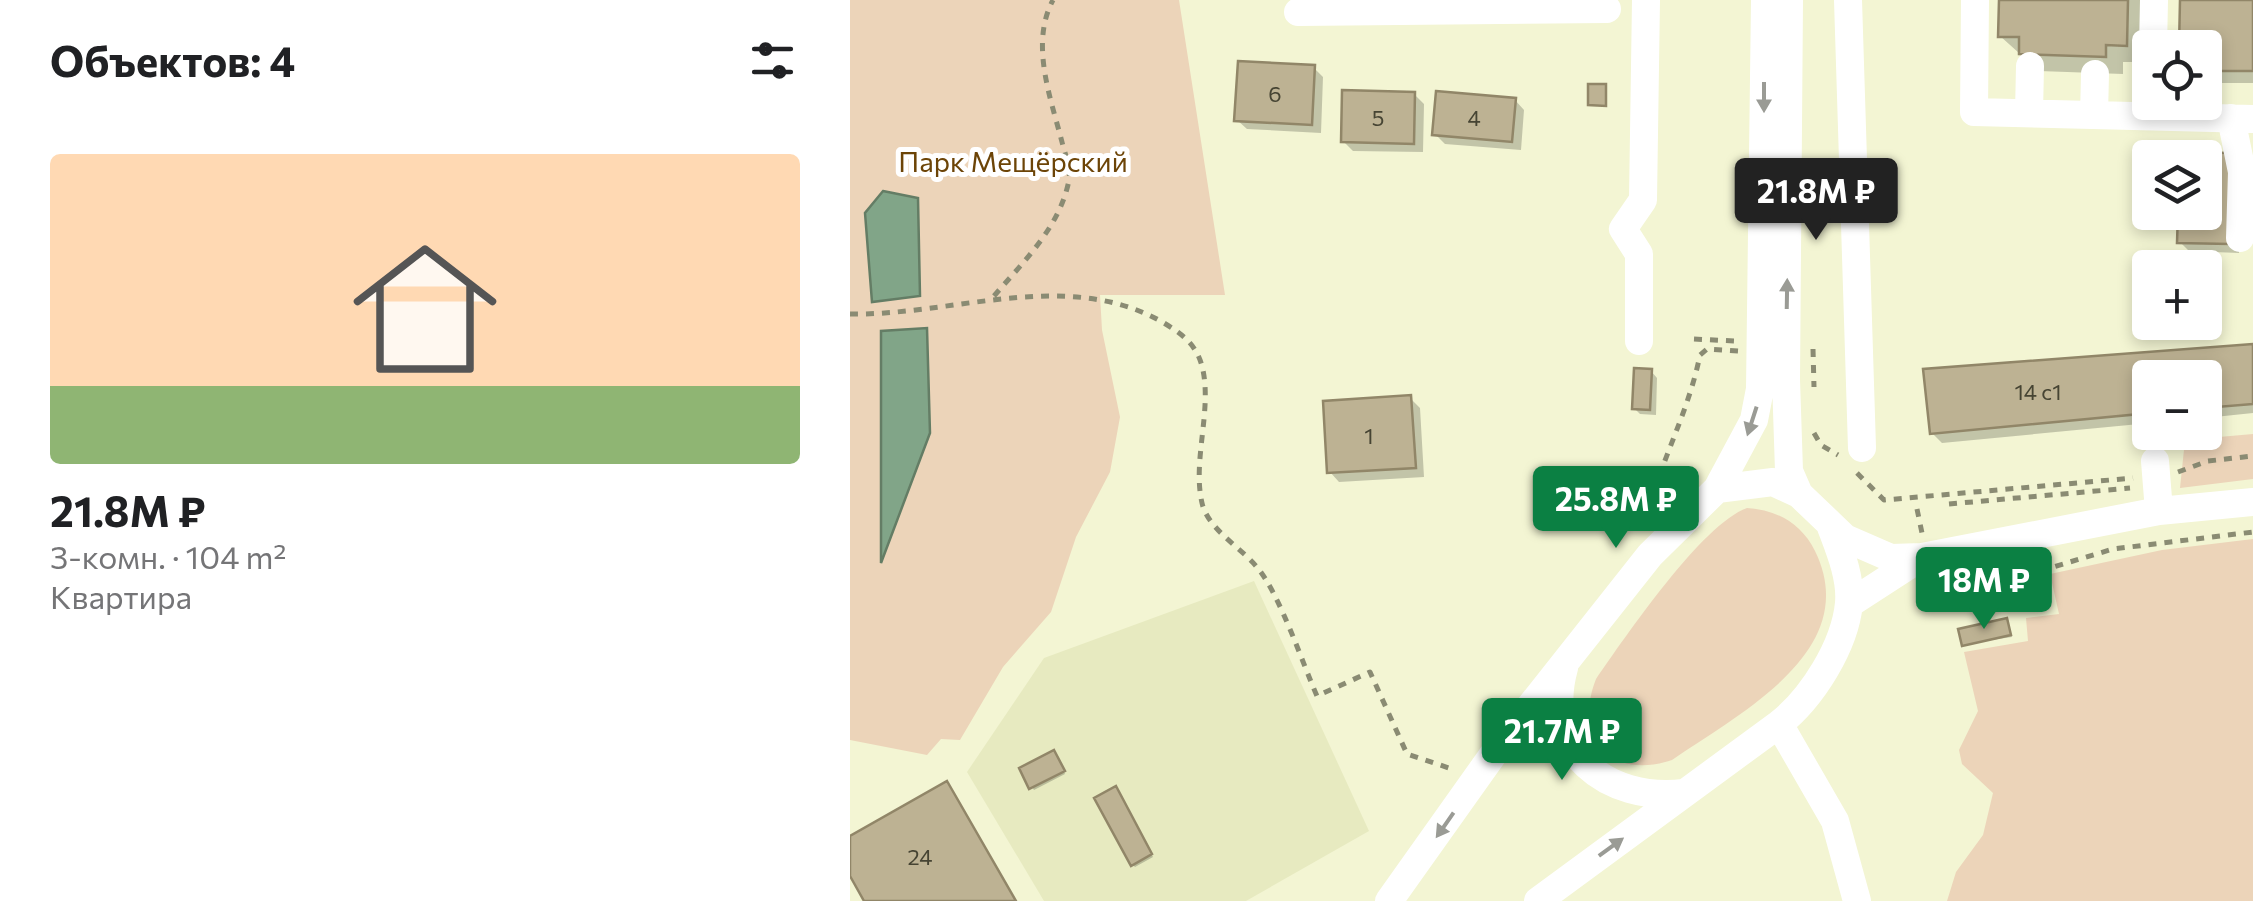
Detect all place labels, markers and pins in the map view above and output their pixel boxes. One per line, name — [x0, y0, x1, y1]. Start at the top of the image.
pin: 21.8M ₽ — [1724, 158, 1908, 243]
pin: 25.8M ₽ — [1524, 466, 1708, 551]
pin: 18M ₽ — [1914, 547, 2054, 632]
pin: 21.7M ₽ — [1470, 698, 1654, 783]

